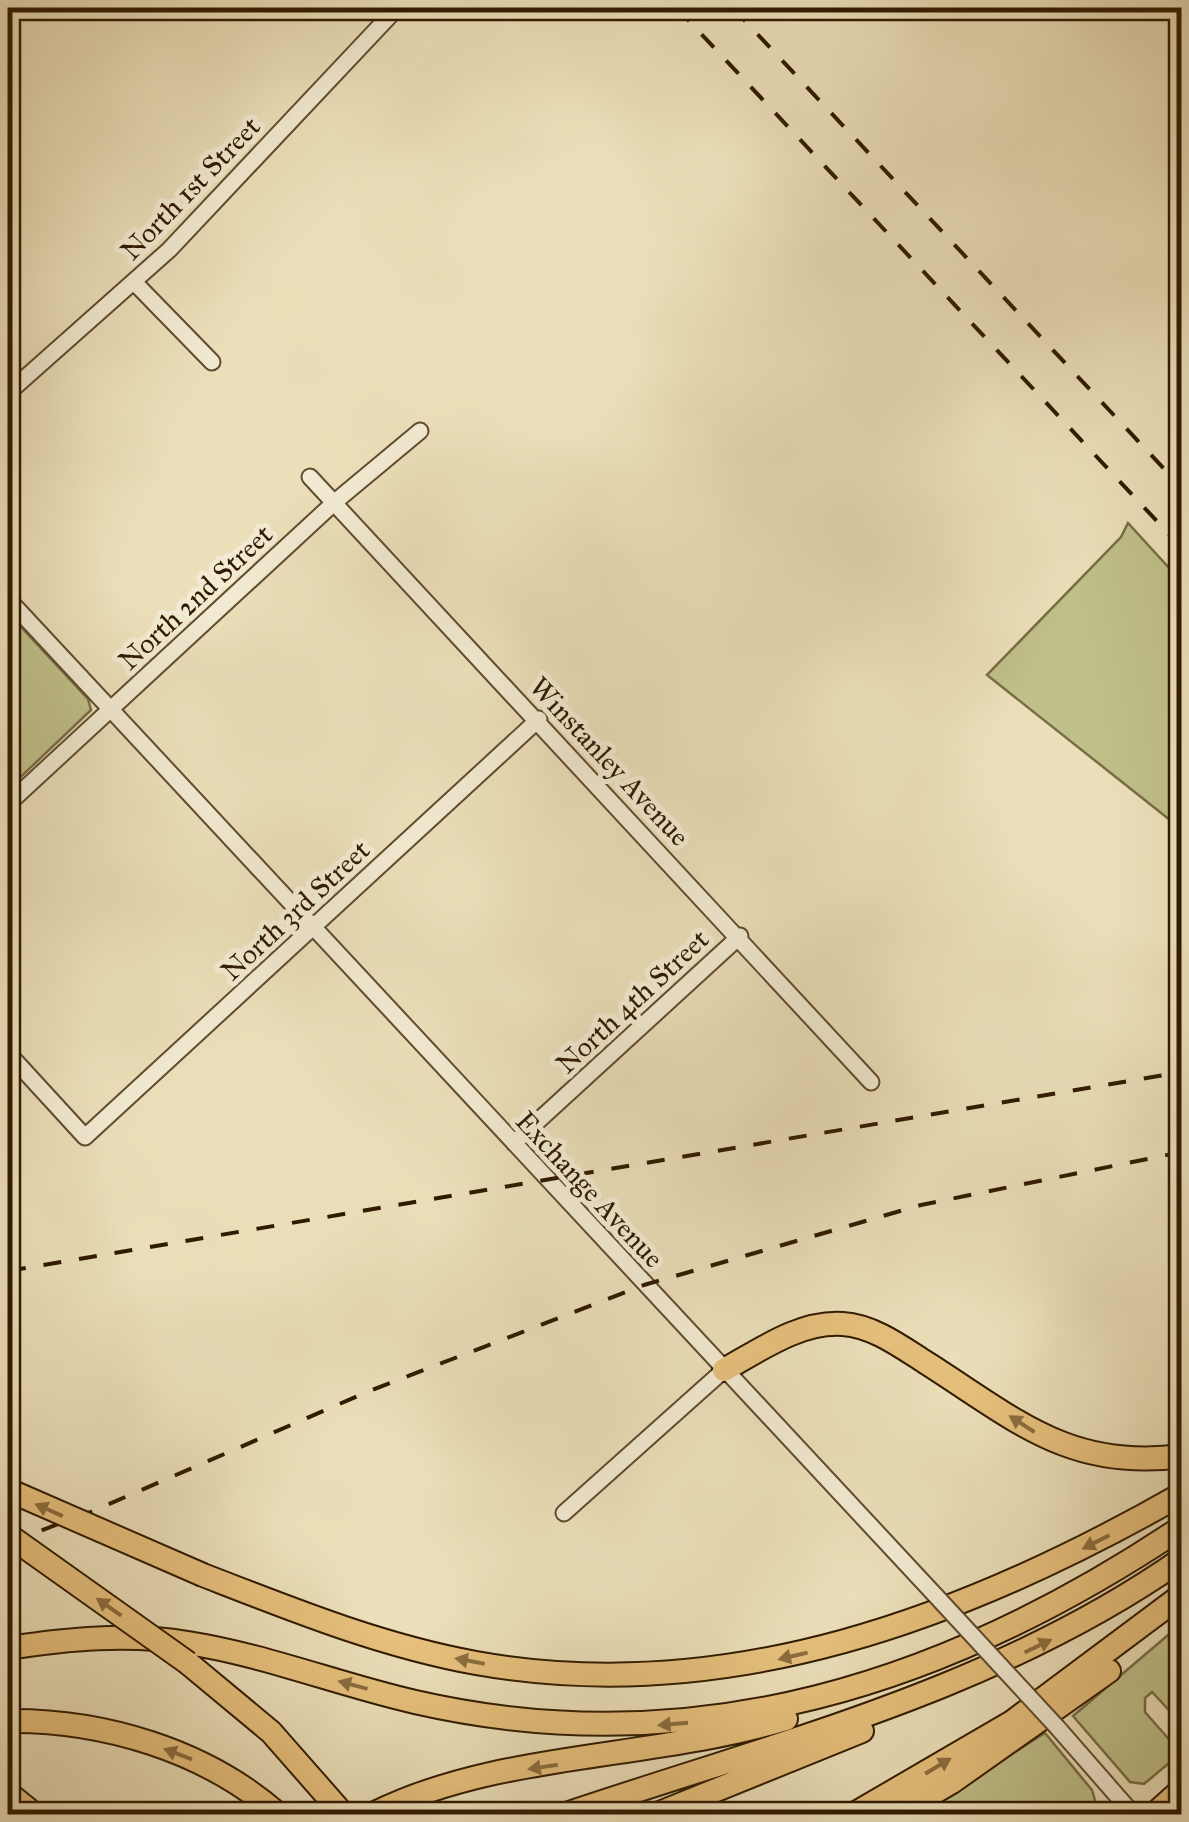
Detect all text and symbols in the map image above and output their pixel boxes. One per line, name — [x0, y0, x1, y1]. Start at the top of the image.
street label: North 1st Street — [113, 109, 268, 267]
street label: North 2nd Street — [111, 517, 280, 678]
street label: Winstanley Avenue — [522, 669, 697, 853]
street label: North 3rd Street — [214, 832, 377, 988]
street label: North 4th Street — [549, 922, 716, 1081]
street label: Exchange Avenue — [508, 1104, 671, 1275]
one-way arrow — [1008, 1416, 1036, 1434]
one-way arrow — [34, 1502, 64, 1518]
one-way arrow — [1082, 1533, 1111, 1550]
one-way arrow — [95, 1598, 122, 1617]
one-way arrow — [1023, 1637, 1052, 1654]
one-way arrow — [777, 1648, 808, 1664]
one-way arrow — [454, 1652, 485, 1668]
one-way arrow — [337, 1677, 368, 1693]
one-way arrow — [657, 1716, 689, 1732]
one-way arrow — [162, 1746, 192, 1762]
one-way arrow — [924, 1758, 952, 1775]
one-way arrow — [526, 1759, 558, 1775]

